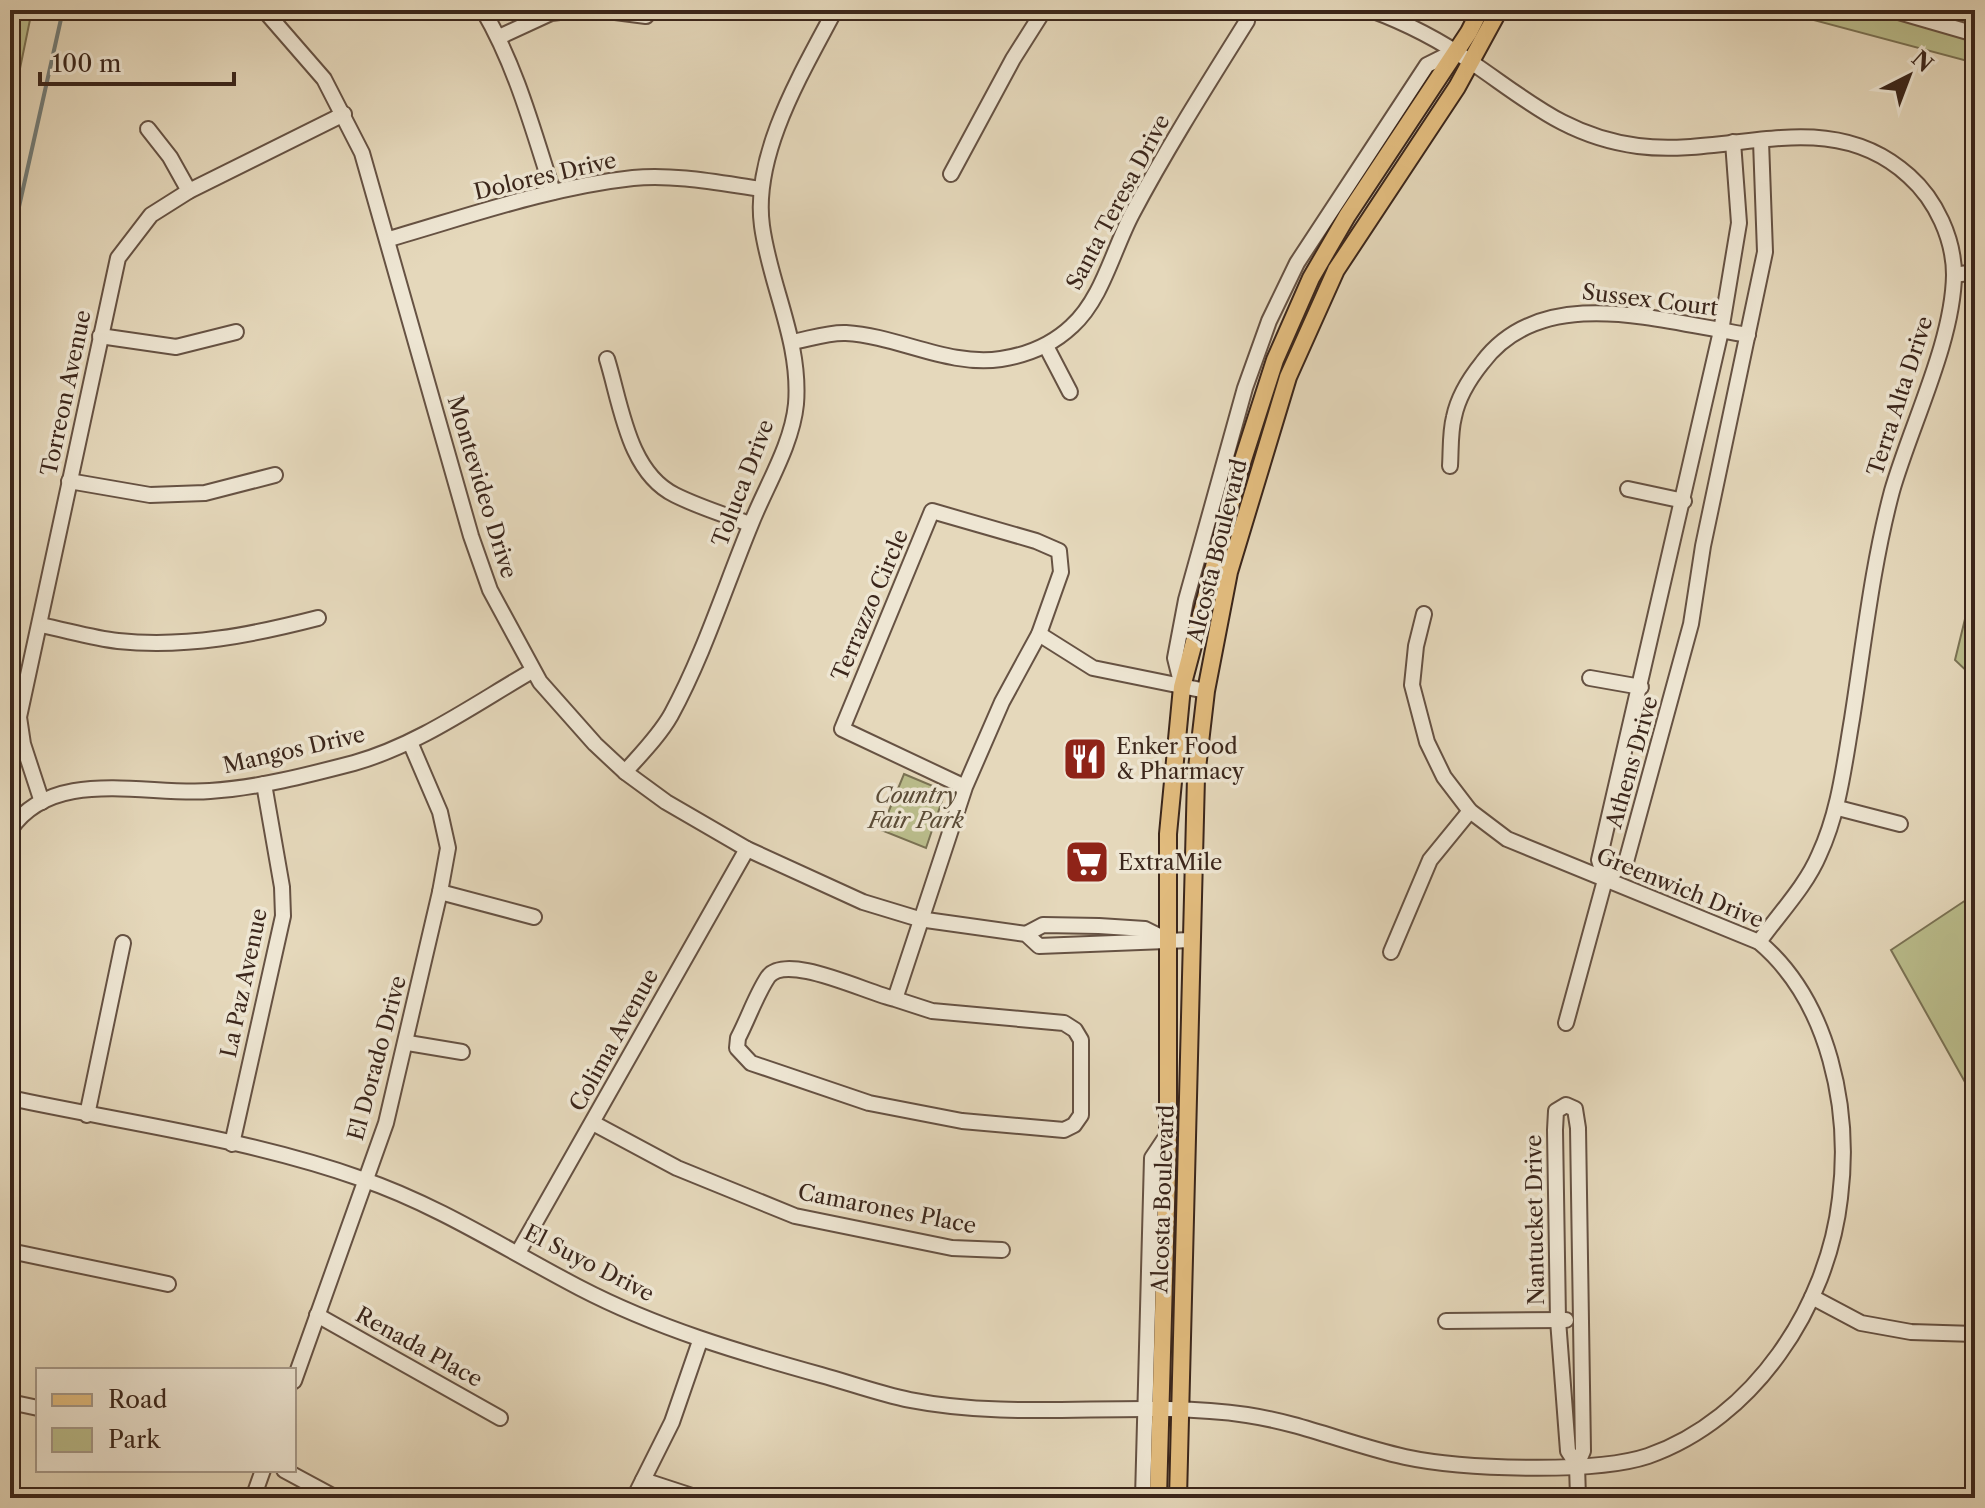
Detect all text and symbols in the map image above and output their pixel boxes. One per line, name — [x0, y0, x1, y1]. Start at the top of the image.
scale bar — [40, 36, 234, 86]
north arrow — [1869, 36, 1949, 116]
text: N — [1906, 45, 1938, 78]
text: 100 m — [52, 49, 121, 78]
street label: Santa Teresa Drive — [1060, 110, 1176, 294]
street label: Dolores Drive — [471, 147, 619, 205]
street label: Sussex Court — [1580, 278, 1720, 322]
street label: Torreon Avenue — [35, 308, 97, 478]
street label: Terra Alta Drive — [1861, 313, 1939, 479]
street label: Montevideo Drive — [441, 392, 523, 582]
street label: Toluca Drive — [706, 416, 780, 550]
street label: Alcosta Boulevard — [1181, 456, 1253, 647]
street label: Terrazzo Circle — [826, 525, 914, 685]
street label: Athens Drive — [1600, 693, 1664, 832]
street label: Mangos Drive — [220, 721, 368, 779]
place label: Enker Food & Pharmacy — [1116, 733, 1245, 785]
restaurant icon: Enker Food & Pharmacy — [1061, 735, 1109, 783]
park label: Country Fair Park — [866, 782, 964, 834]
supermarket icon: ExtraMile — [1063, 838, 1111, 886]
street label: Greenwich Drive — [1593, 842, 1767, 934]
place label: ExtraMile — [1118, 849, 1222, 876]
street label: La Paz Avenue — [215, 906, 273, 1060]
street label: Colima Avenue — [564, 964, 664, 1116]
street label: El Dorado Drive — [342, 973, 412, 1143]
street label: Alcosta Boulevard — [1146, 1104, 1180, 1295]
street label: Nantucket Drive — [1520, 1134, 1550, 1306]
street label: Camarones Place — [795, 1178, 979, 1240]
street label: El Suyo Drive — [519, 1219, 659, 1307]
street label: Renada Place — [351, 1301, 487, 1393]
legend — [36, 1368, 296, 1472]
text: Road — [108, 1385, 168, 1414]
text: Park — [108, 1425, 161, 1454]

